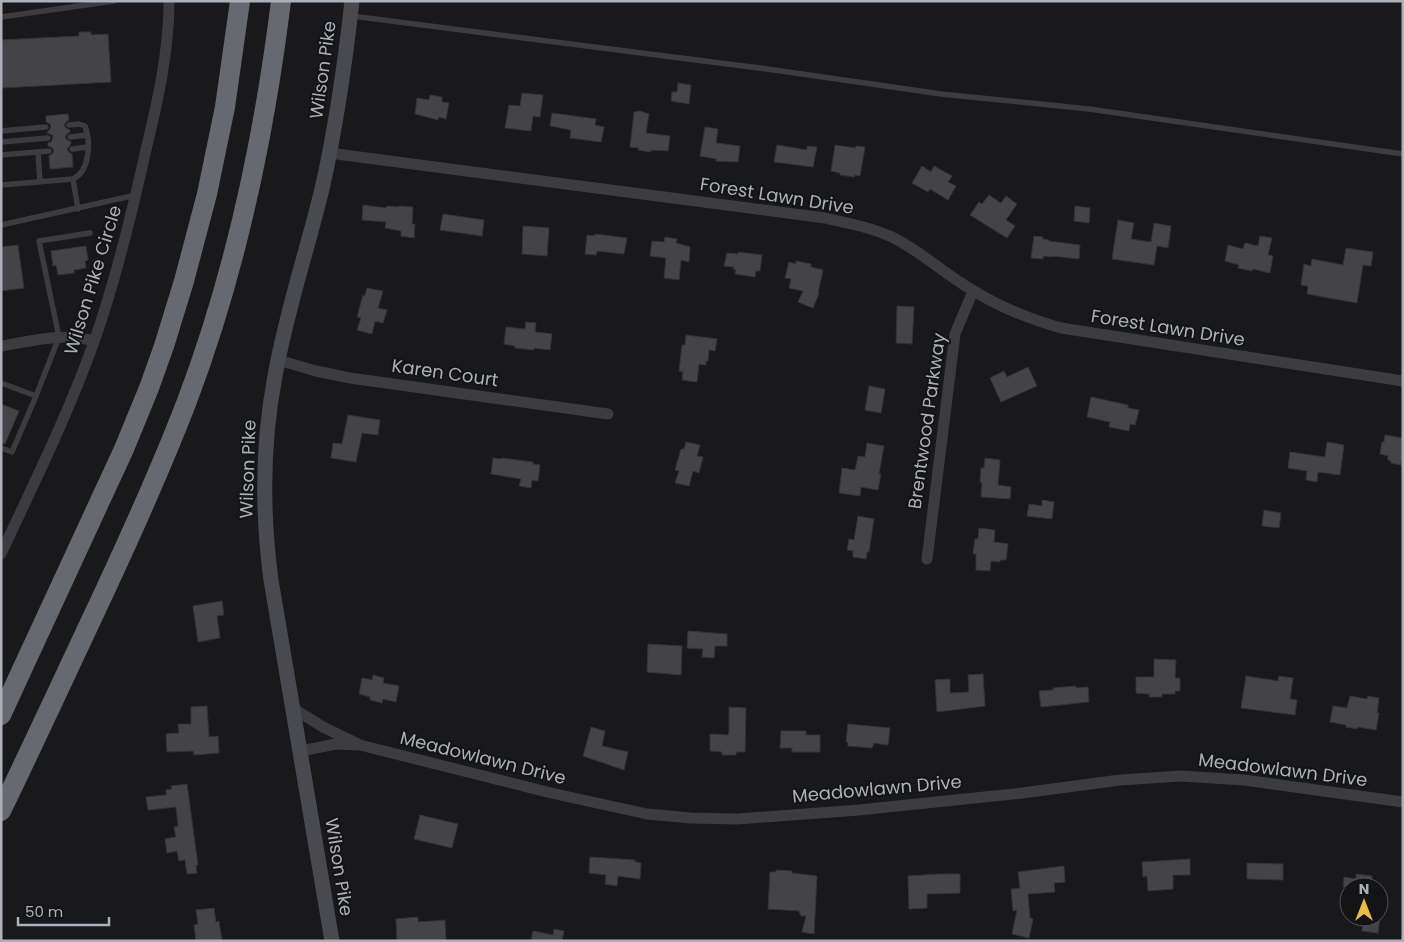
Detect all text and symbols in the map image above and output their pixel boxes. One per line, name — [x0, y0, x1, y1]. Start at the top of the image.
street label: Wilson Pike — [303, 19, 342, 121]
street label: Forest Lawn Drive — [698, 171, 856, 220]
street label: Wilson Pike Circle — [58, 202, 127, 358]
street label: Forest Lawn Drive — [1089, 303, 1247, 352]
street label: Brentwood Parkway — [902, 331, 951, 511]
street label: Karen Court — [390, 353, 500, 392]
street label: Wilson Pike — [233, 419, 262, 519]
street label: Meadowlawn Drive — [398, 725, 569, 790]
street label: Meadowlawn Drive — [1197, 747, 1369, 792]
street label: Meadowlawn Drive — [791, 769, 963, 808]
street label: Wilson Pike — [319, 816, 360, 918]
north arrow — [1339, 877, 1389, 927]
text: N — [1359, 879, 1369, 899]
scale bar — [18, 894, 109, 926]
text: 50 m — [25, 901, 63, 922]

